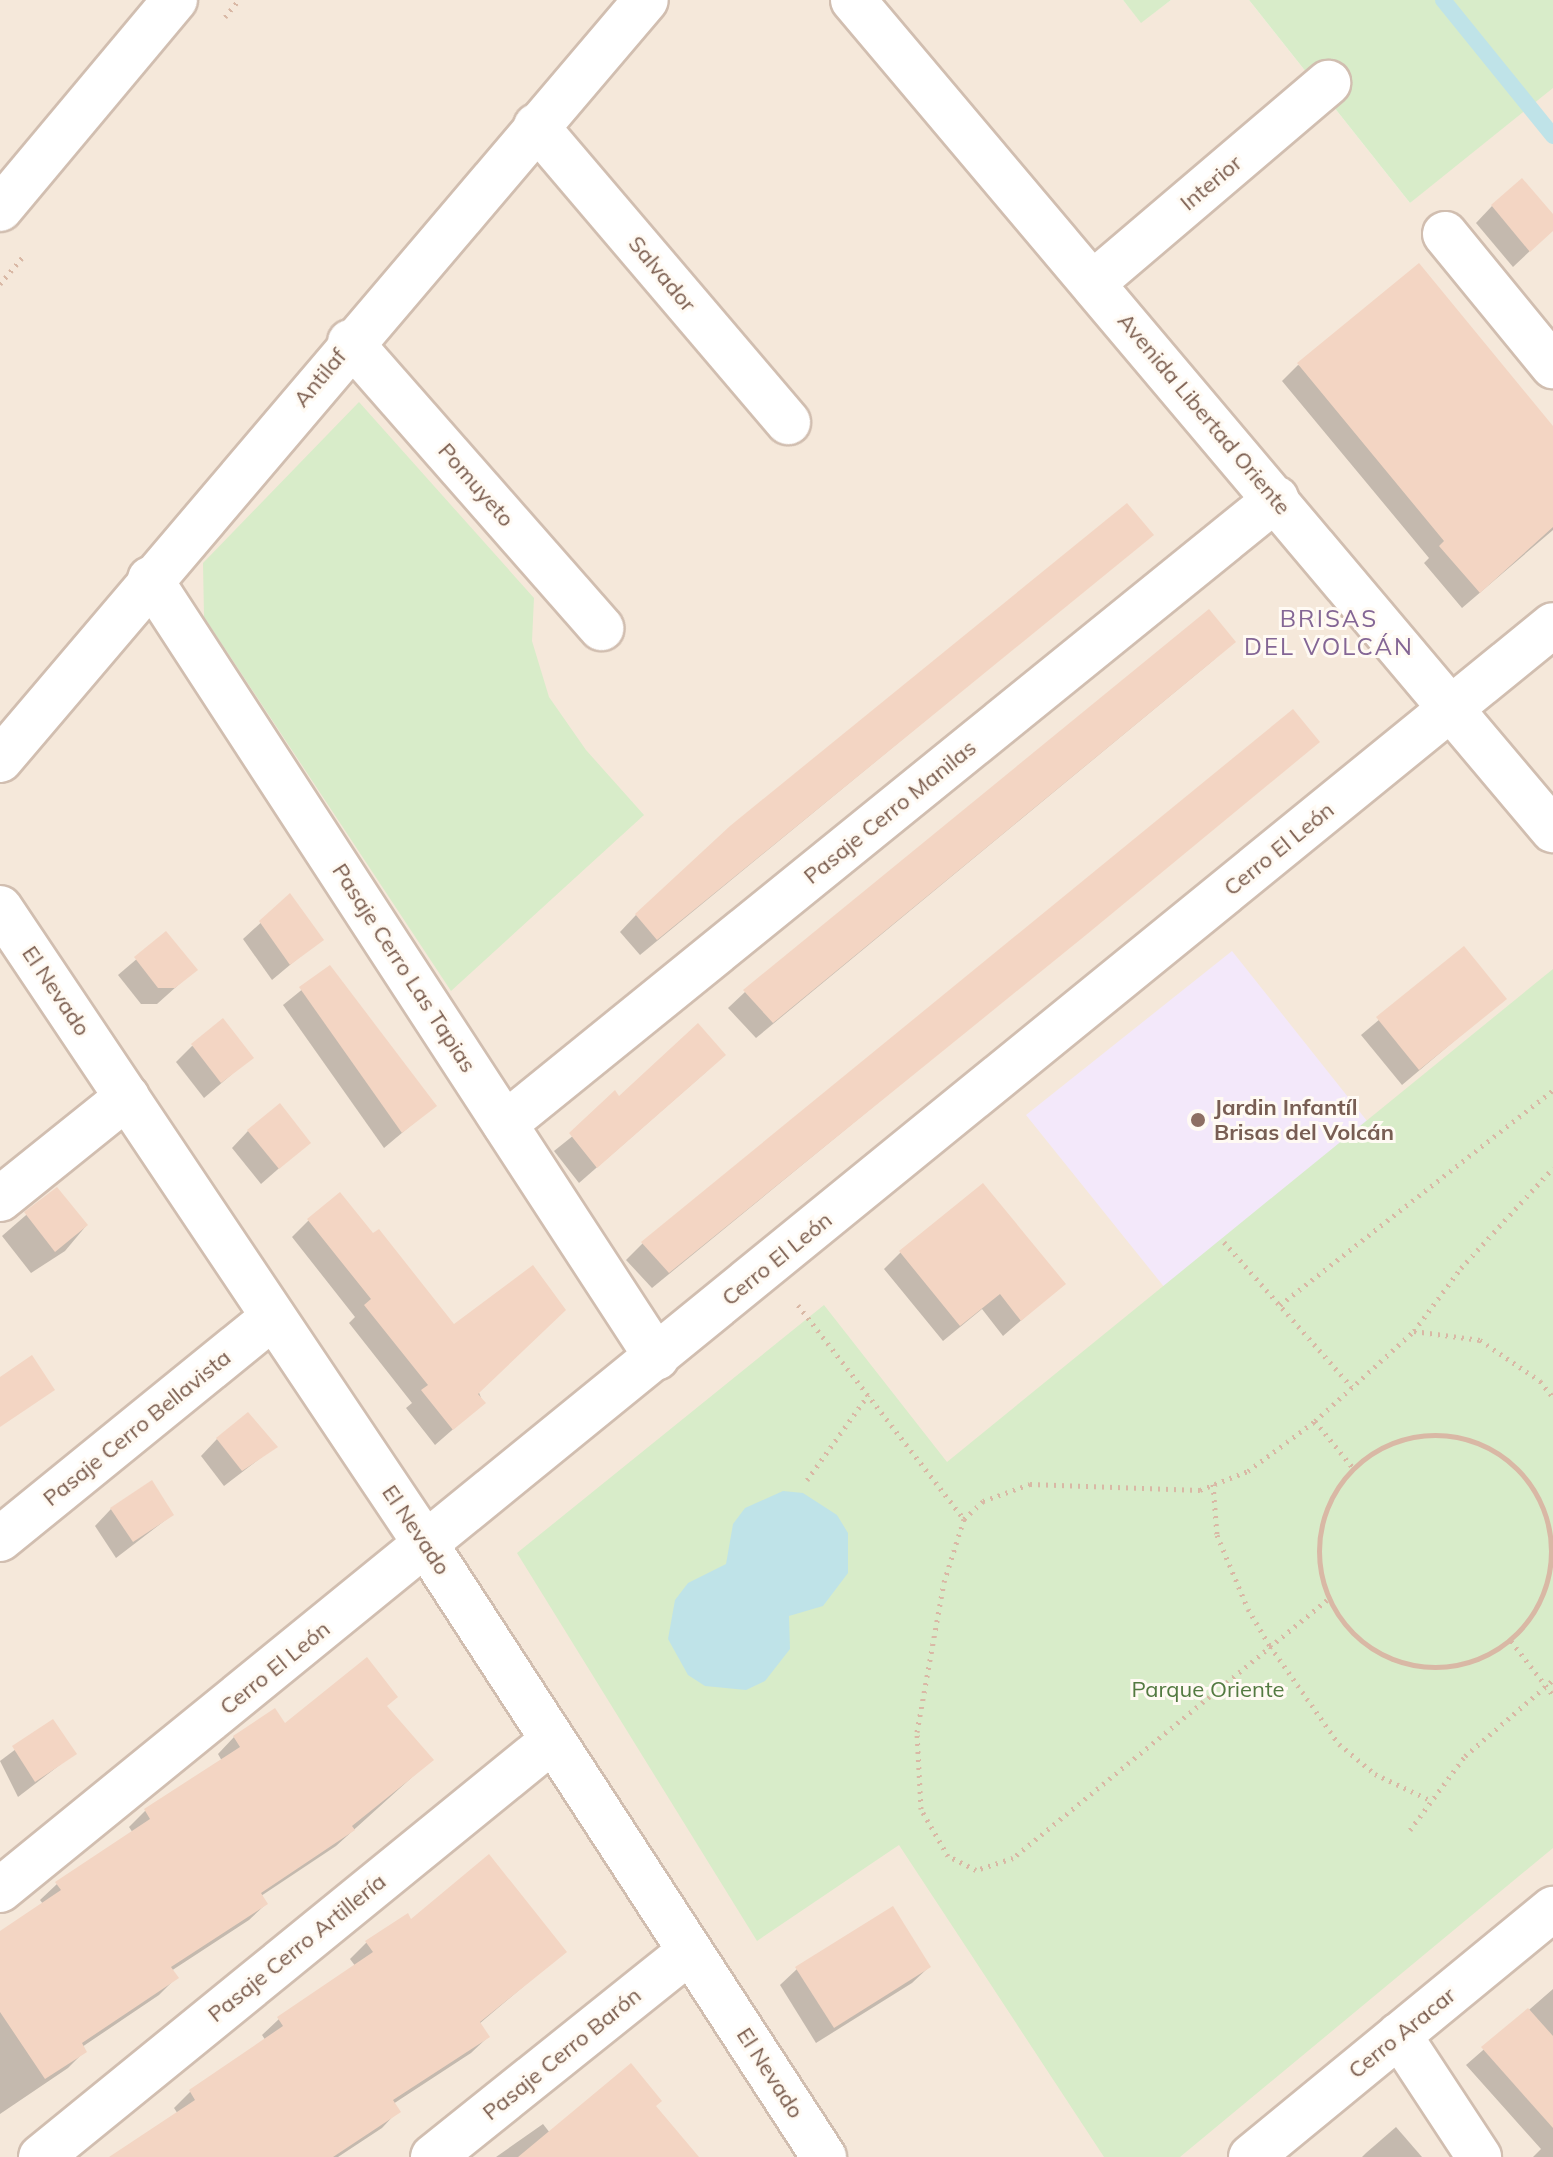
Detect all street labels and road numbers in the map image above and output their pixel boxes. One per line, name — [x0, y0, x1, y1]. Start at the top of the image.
street label: Interior — [1175, 150, 1247, 216]
street label: Salvador — [623, 231, 701, 317]
street label: Avenida Libertad Oriente — [1112, 308, 1296, 520]
street label: Antilaf — [288, 344, 352, 412]
street label: Pomuyeto — [433, 438, 519, 532]
street label: Pasaje Cerro Manilas — [799, 734, 981, 890]
street label: Cerro El León — [1219, 797, 1339, 901]
street label: Pasaje Cerro Las Tapias — [327, 859, 481, 1077]
street label: El Nevado — [16, 941, 96, 1041]
street label: Cerro El León — [717, 1207, 837, 1311]
street label: Pasaje Cerro Bellavista — [38, 1344, 236, 1512]
street label: El Nevado — [376, 1480, 456, 1580]
street label: Cerro El León — [215, 1616, 335, 1720]
street label: Pasaje Cerro Artillería — [203, 1868, 391, 2028]
street label: Pasaje Cerro Barón — [478, 1982, 646, 2126]
street label: Cerro Aracar — [1343, 1982, 1461, 2084]
street label: El Nevado — [731, 2023, 809, 2123]

